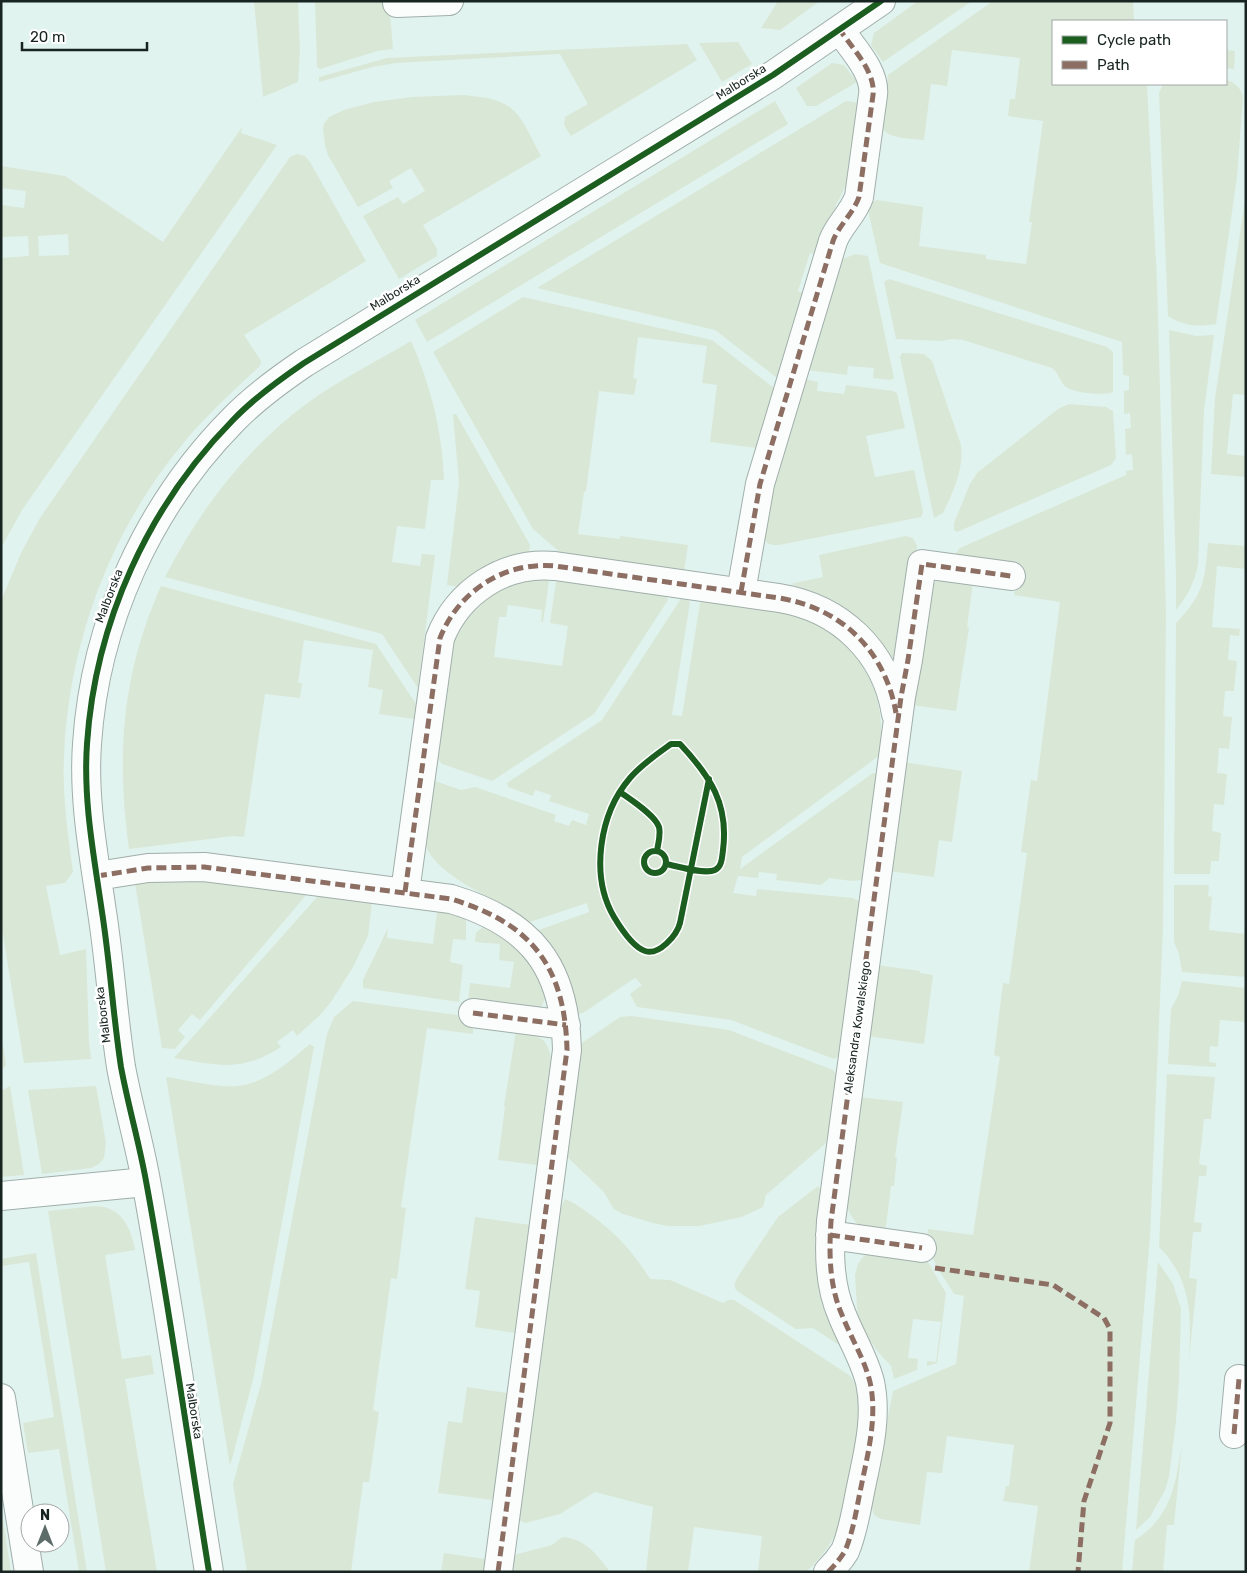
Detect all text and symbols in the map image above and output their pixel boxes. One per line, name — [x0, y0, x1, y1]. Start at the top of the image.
scale bar — [22, 20, 148, 52]
legend — [1052, 20, 1227, 85]
text: 20 m — [30, 28, 65, 46]
text: Cycle path — [1097, 31, 1171, 49]
text: Path — [1097, 56, 1130, 74]
street label: Malborska — [713, 61, 769, 103]
street label: Malborska — [367, 272, 423, 314]
street label: Malborska — [92, 567, 126, 625]
street label: Aleksandra Kowalskiego — [841, 960, 873, 1094]
street label: Malborska — [93, 986, 113, 1044]
street label: Malborska — [183, 1382, 205, 1440]
north arrow — [20, 1503, 70, 1553]
text: N — [40, 1507, 50, 1524]

